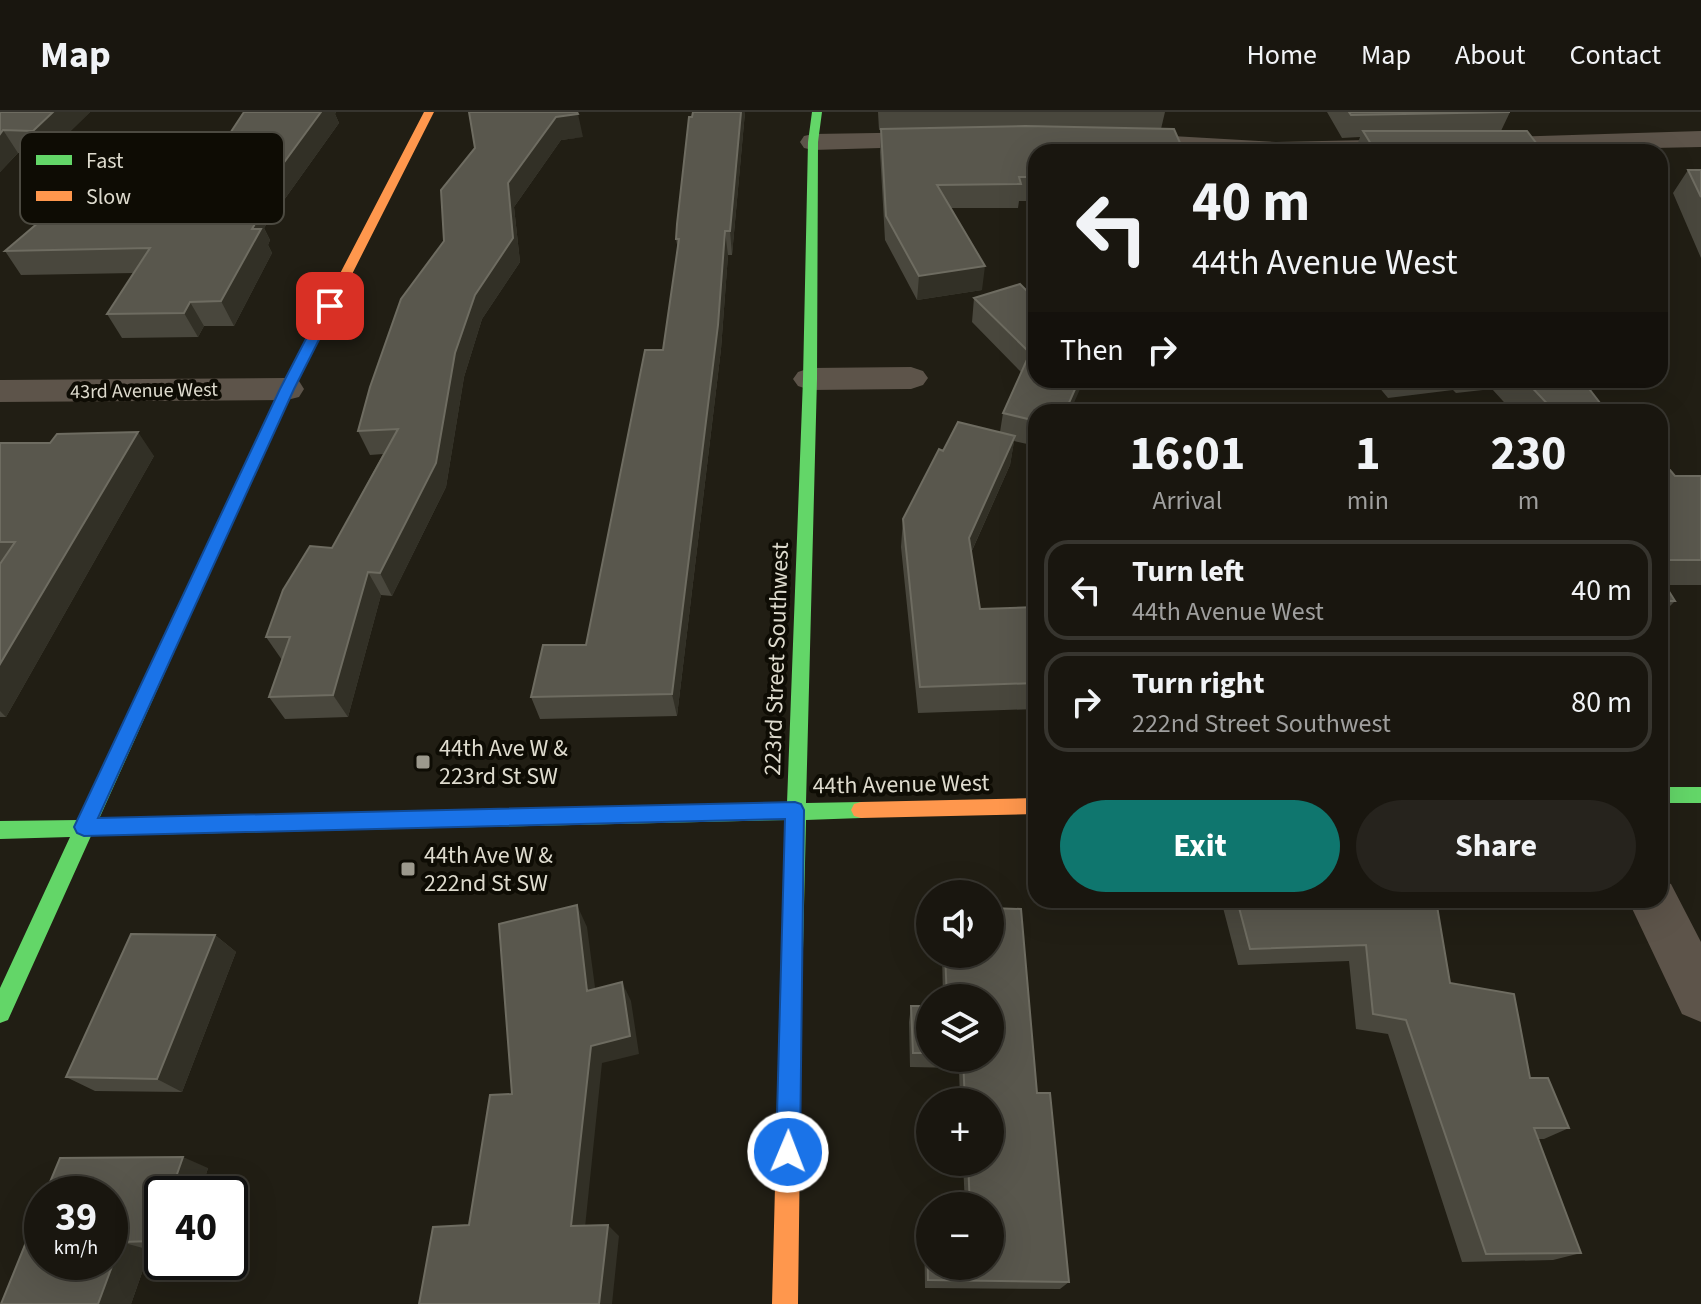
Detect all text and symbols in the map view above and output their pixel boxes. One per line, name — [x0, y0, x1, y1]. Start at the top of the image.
text: Map — [40, 28, 111, 82]
text: Home — [1246, 35, 1317, 75]
text: Map — [1361, 35, 1411, 75]
text: About — [1455, 35, 1526, 75]
text: Contact — [1570, 35, 1661, 75]
legend — [20, 132, 284, 224]
text: Fast — [86, 145, 124, 177]
text: 40 m — [1192, 163, 1310, 242]
icon: left — [1060, 176, 1164, 280]
text: Slow — [86, 181, 131, 213]
text: 44th Avenue West — [1192, 237, 1458, 288]
pin — [296, 272, 364, 340]
icon: arrive — [308, 284, 352, 328]
icon: right — [1140, 328, 1184, 372]
text: Then — [1060, 329, 1124, 372]
street label: 43rd Avenue West — [70, 376, 218, 406]
text: 16:01 — [1129, 420, 1245, 488]
text: 1 — [1355, 420, 1381, 488]
text: 230 — [1490, 420, 1566, 488]
text: Arrival — [1152, 482, 1222, 519]
text: min — [1347, 482, 1389, 519]
text: m — [1518, 482, 1539, 519]
street label: 223rd Street Southwest — [755, 542, 798, 776]
text: Turn left — [1132, 550, 1244, 593]
icon: left — [1064, 568, 1108, 612]
text: 40 m — [1571, 569, 1632, 612]
text: 44th Avenue West — [1132, 593, 1324, 630]
text: Turn right — [1132, 662, 1264, 705]
icon: right — [1064, 680, 1108, 724]
text: 80 m — [1571, 681, 1632, 724]
text: 222nd Street Southwest — [1132, 705, 1391, 742]
place label: 44th Ave W & 223rd St SW — [439, 731, 568, 794]
marker: 44th Ave W & 223rd St SW — [414, 753, 432, 771]
street label: 44th Avenue West — [812, 765, 990, 804]
button: Exit — [1060, 800, 1340, 892]
button: Share — [1356, 800, 1636, 892]
place label: 44th Ave W & 222nd St SW — [424, 838, 553, 901]
marker: 44th Ave W & 222nd St SW — [399, 860, 417, 878]
map controls — [916, 880, 1004, 1280]
button: sound — [916, 880, 1004, 968]
button: layers — [916, 984, 1004, 1072]
button: + — [916, 1088, 1004, 1176]
position arrow — [746, 1110, 830, 1194]
speed limit sign: 40 — [144, 1176, 248, 1280]
text: 39 — [55, 1189, 97, 1246]
button: − — [916, 1192, 1004, 1280]
text: km/h — [54, 1234, 98, 1262]

